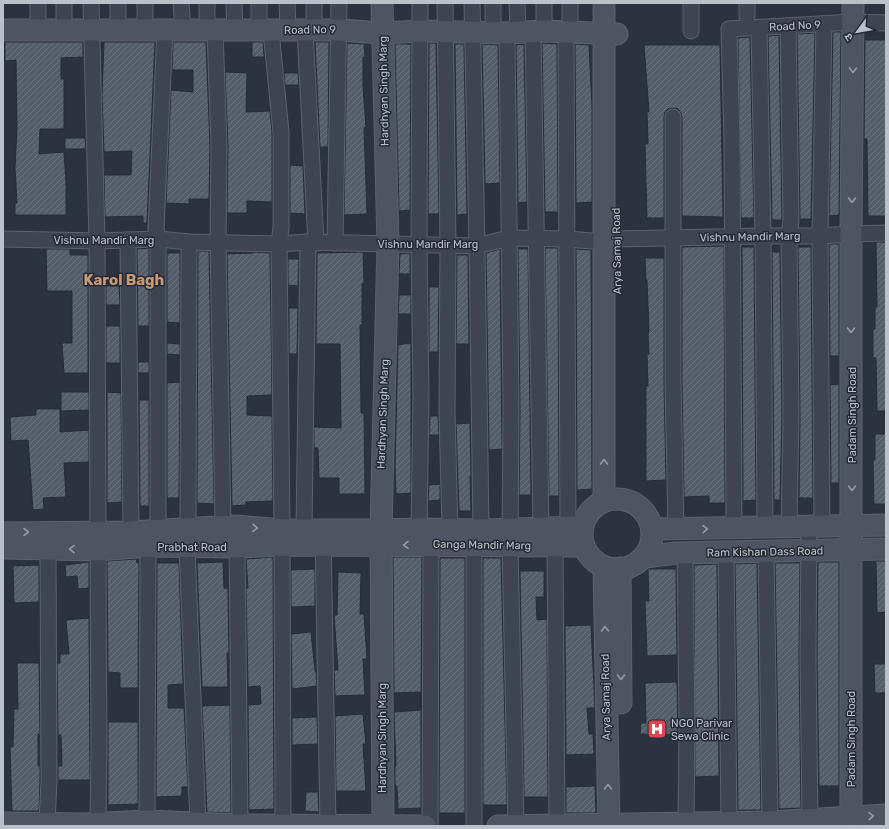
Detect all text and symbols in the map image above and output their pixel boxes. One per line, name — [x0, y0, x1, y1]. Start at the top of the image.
north arrow — [837, 12, 877, 52]
street label: Road No 9 — [769, 18, 821, 34]
street label: Road No 9 — [284, 23, 336, 37]
text: उ — [841, 30, 856, 43]
street label: Hardhyan Singh Marg — [377, 36, 391, 146]
one-way arrow — [849, 67, 857, 73]
one-way arrow — [848, 197, 856, 203]
street label: Arya Samaj Road — [610, 208, 624, 294]
street label: Vishnu Mandir Marg — [699, 230, 801, 244]
street label: Vishnu Mandir Marg — [54, 234, 154, 247]
street label: Vishnu Mandir Marg — [378, 238, 478, 251]
district label: Karol Bagh — [84, 271, 164, 289]
one-way arrow — [847, 327, 855, 333]
street label: Hardhyan Singh Marg — [375, 359, 391, 469]
street label: Padam Singh Road — [846, 367, 859, 463]
one-way arrow — [600, 459, 608, 465]
one-way arrow — [848, 485, 856, 491]
one-way arrow — [252, 523, 258, 532]
one-way arrow — [702, 525, 708, 533]
one-way arrow — [23, 528, 29, 536]
street label: Ganga Mandir Marg — [433, 538, 531, 552]
street label: Prabhat Road — [157, 541, 227, 554]
one-way arrow — [403, 541, 409, 549]
street label: Ram Kishan Dass Road — [707, 544, 823, 560]
one-way arrow — [69, 545, 75, 553]
one-way arrow — [601, 626, 609, 632]
street label: Arya Samaj Road — [599, 654, 613, 740]
one-way arrow — [617, 674, 625, 680]
street label: Hardhyan Singh Marg — [376, 683, 389, 793]
street label: Padam Singh Road — [845, 691, 858, 787]
place label: NGO Parivar Sewa Clinic — [671, 717, 733, 743]
hospital icon: NGO Parivar Sewa Clinic — [646, 718, 668, 740]
one-way arrow — [604, 784, 612, 790]
one-way arrow — [868, 811, 874, 820]

